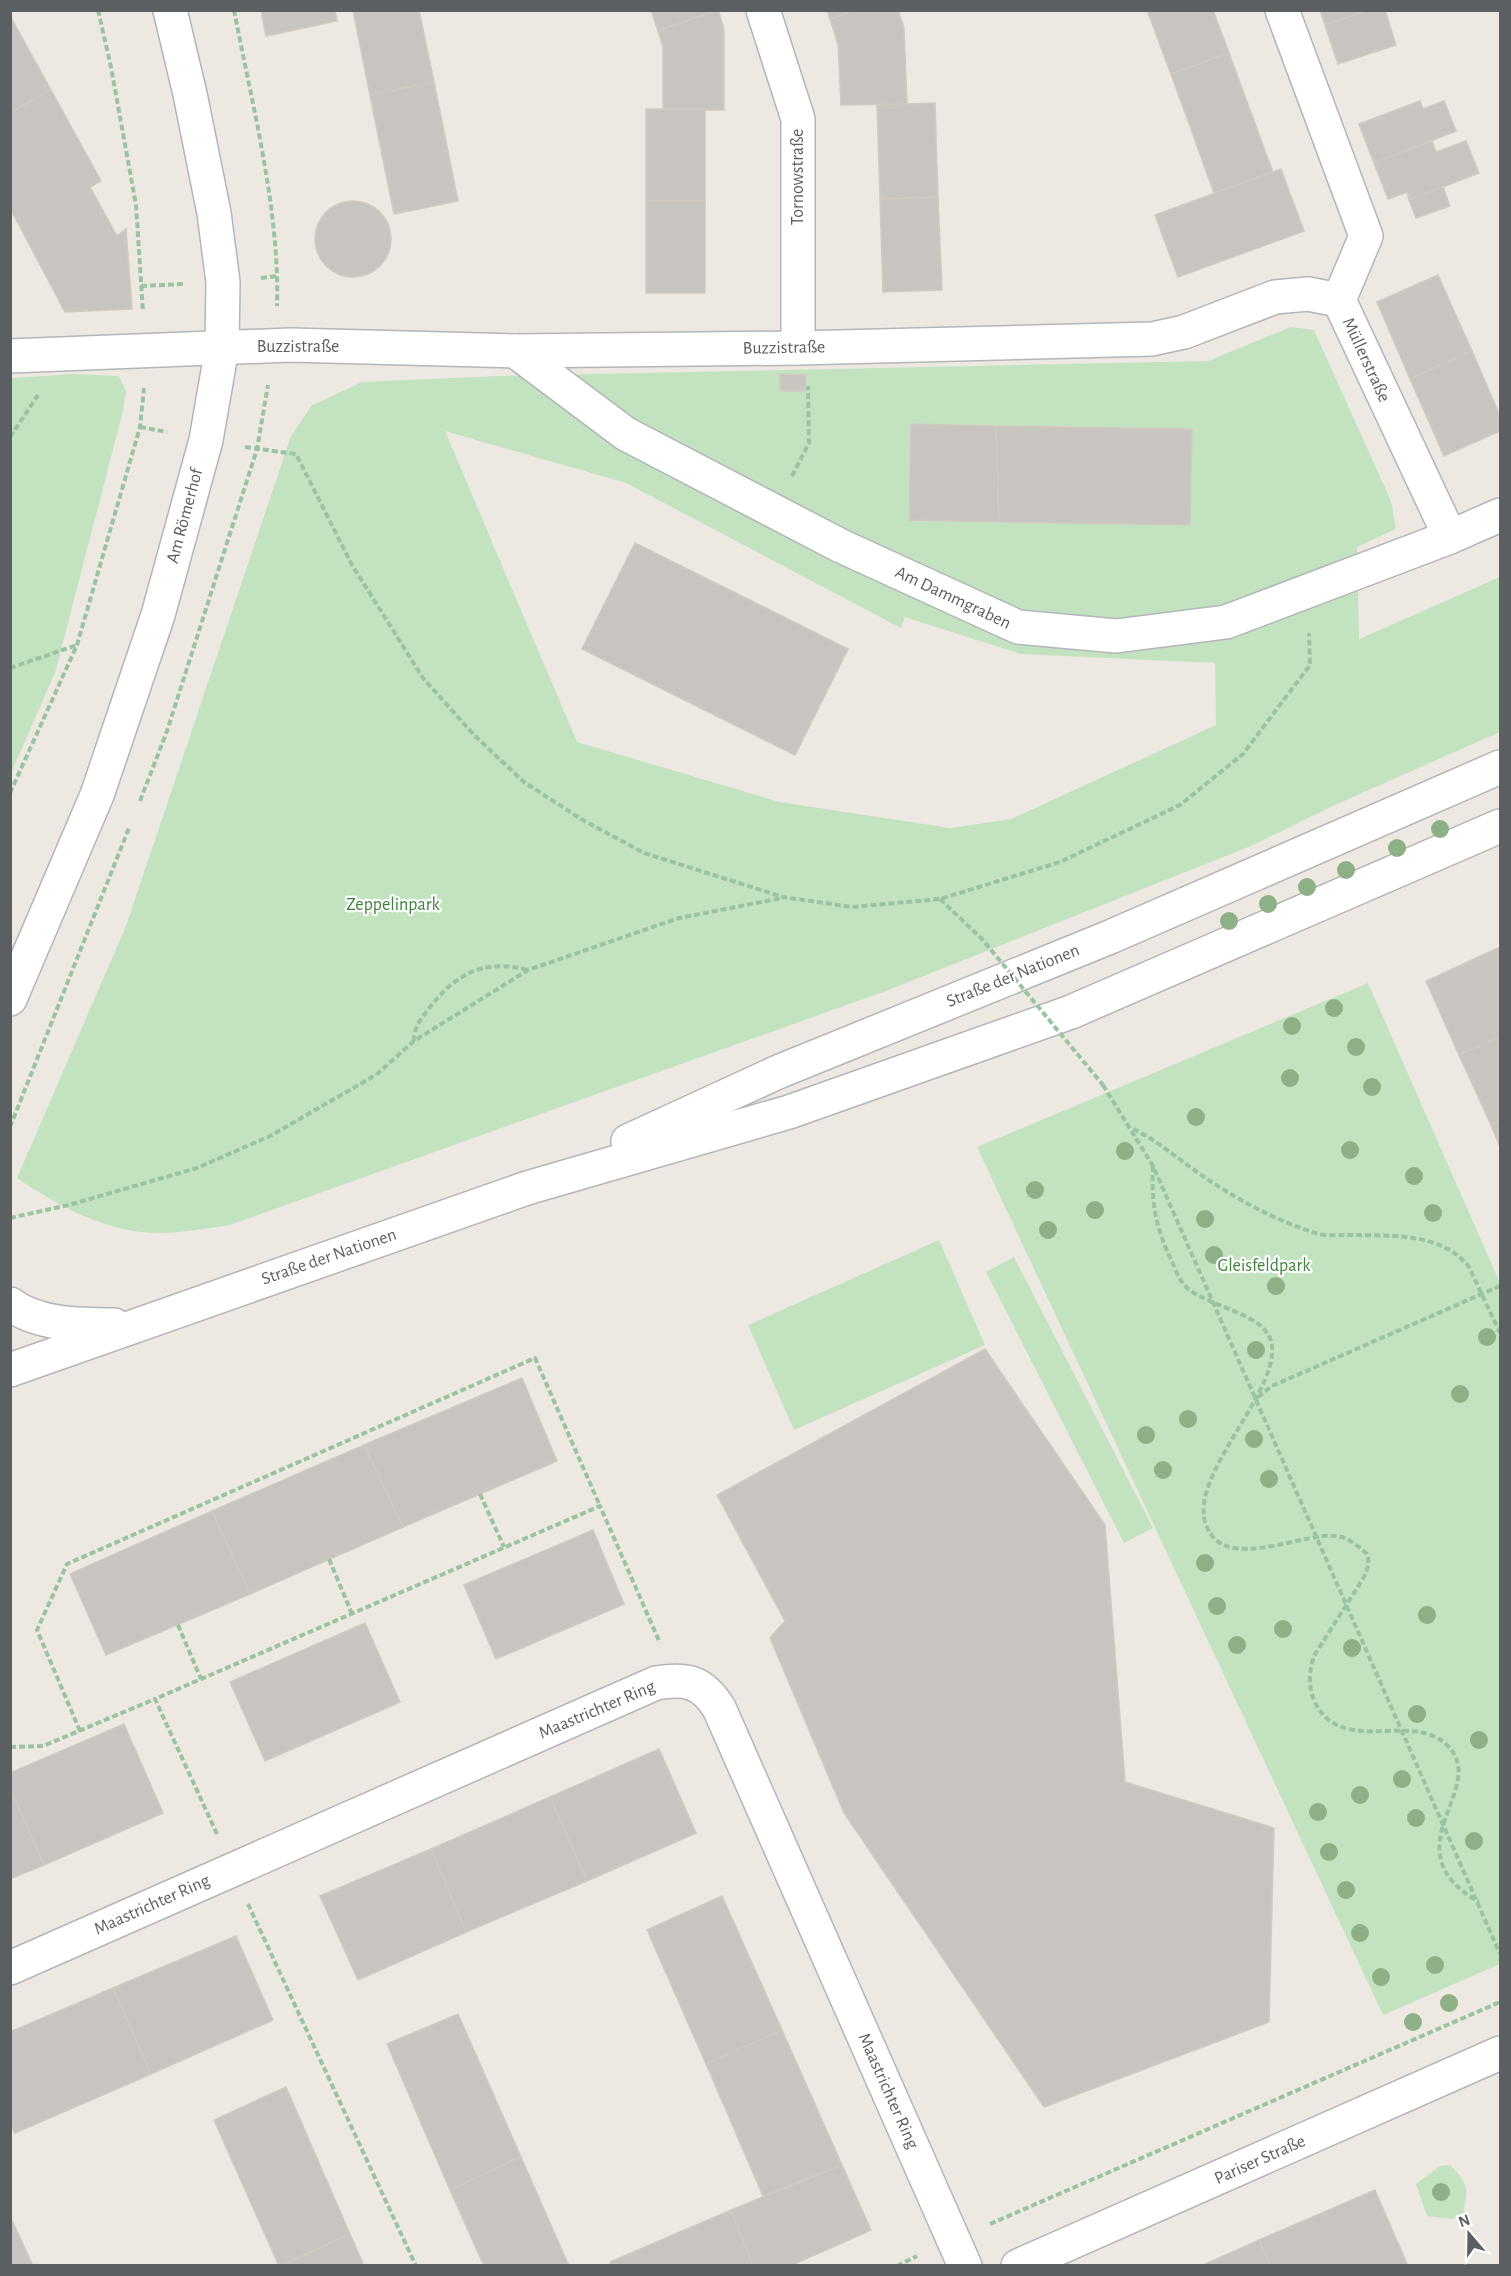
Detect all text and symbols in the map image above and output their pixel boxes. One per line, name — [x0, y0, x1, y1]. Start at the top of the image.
street label: Tornowstraße — [789, 129, 807, 225]
street label: Müllerstraße — [1339, 315, 1393, 405]
street label: Buzzistraße — [257, 338, 339, 356]
street label: Buzzistraße — [743, 338, 825, 358]
street label: Am Römerhof — [164, 465, 207, 565]
street label: Am Dammgraben — [892, 563, 1014, 633]
park label: Zeppelinpark — [346, 896, 440, 914]
street label: Straße der Nationen — [944, 941, 1082, 1011]
street label: Straße der Nationen — [259, 1225, 399, 1289]
park label: Gleisfeldpark — [1218, 1257, 1311, 1275]
street label: Maastrichter Ring — [536, 1677, 658, 1743]
street label: Maastrichter Ring — [91, 1871, 213, 1939]
street label: Maastrichter Ring — [854, 2030, 922, 2152]
street label: Pariser Straße — [1212, 2132, 1308, 2188]
north arrow — [1439, 2204, 1499, 2264]
text: N — [1456, 2211, 1472, 2230]

